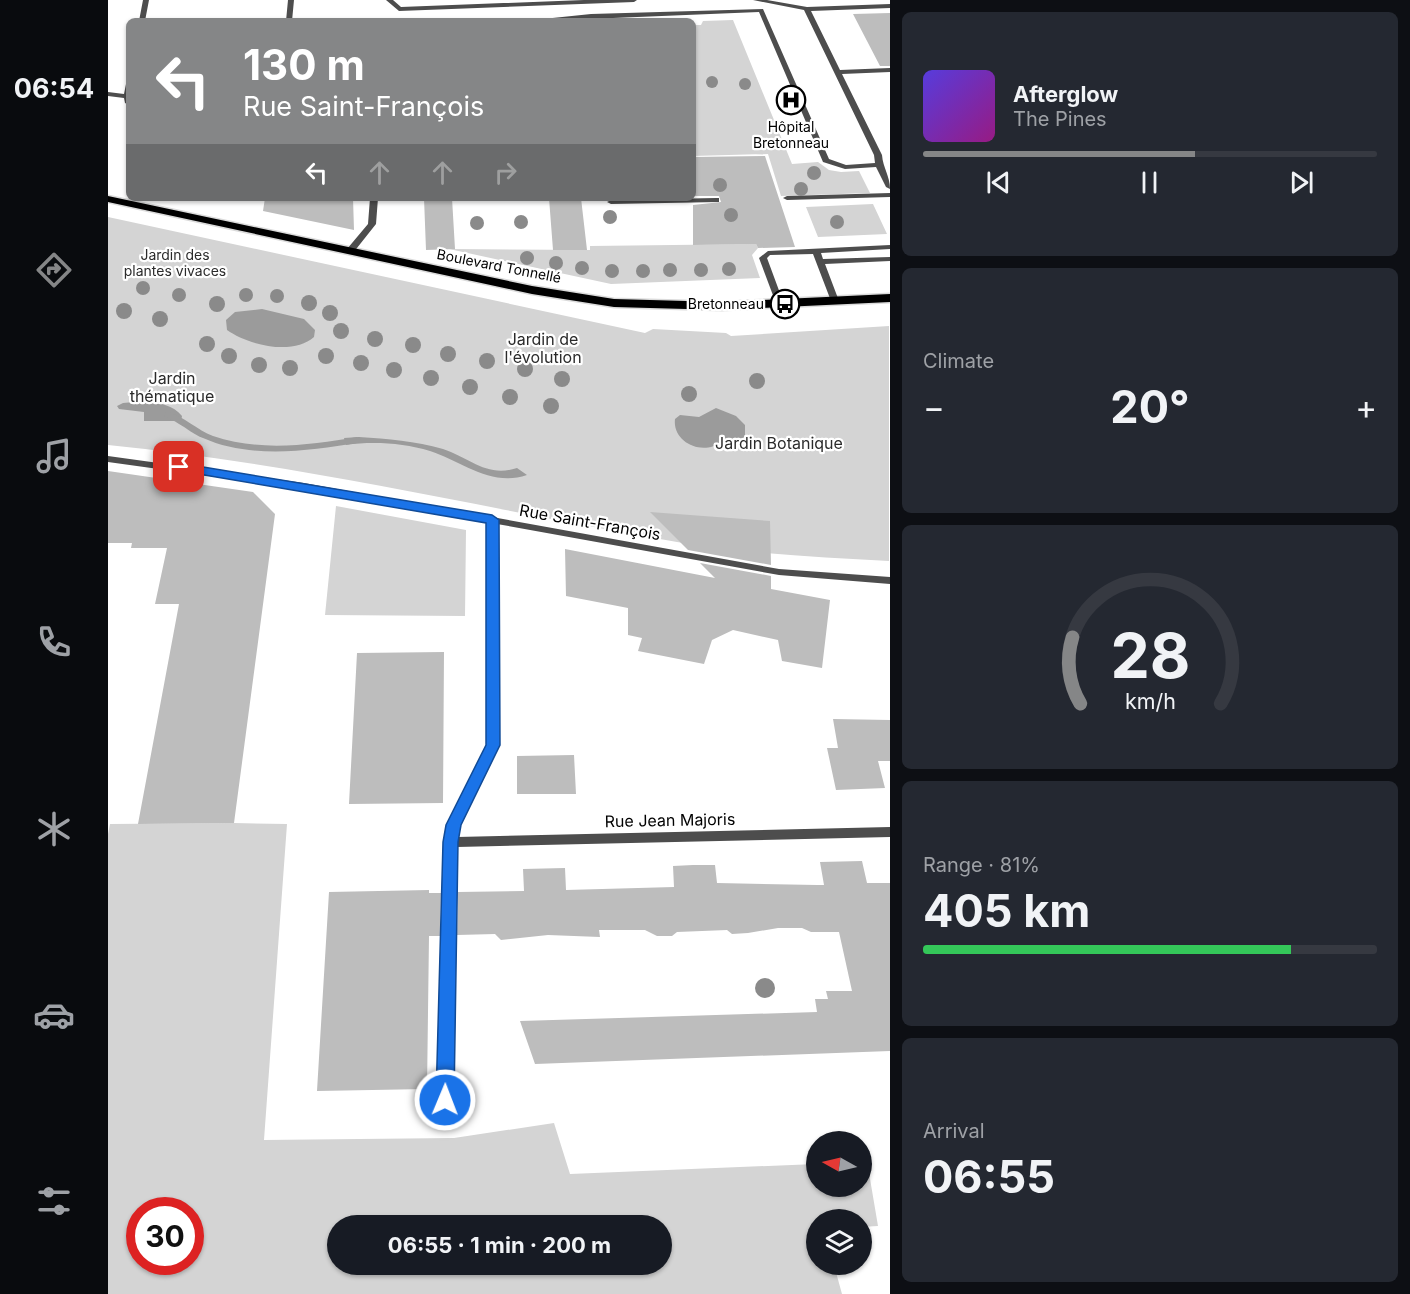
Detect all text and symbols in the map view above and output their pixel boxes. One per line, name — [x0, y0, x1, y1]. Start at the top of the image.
text: 130 m — [243, 39, 365, 90]
icon: left — [144, 42, 222, 120]
text: 06:54 — [14, 72, 94, 105]
text: Afterglow — [1013, 81, 1118, 107]
hospital icon: Hôpital Bretonneau — [775, 84, 807, 116]
text: Rue Saint-François — [243, 90, 484, 123]
text: The Pines — [1013, 107, 1107, 131]
place label: Hôpital Bretonneau — [753, 118, 829, 151]
icon: left — [300, 156, 333, 189]
icon: ahead — [363, 156, 396, 189]
icon: ahead — [426, 156, 459, 189]
icon: right — [489, 156, 522, 189]
icon: previous — [982, 166, 1015, 199]
icon: pause — [1133, 166, 1166, 199]
icon: next — [1285, 166, 1318, 199]
street label: Boulevard Tonnellé — [435, 245, 563, 286]
park label: Jardin des plantes vivaces — [124, 246, 226, 279]
icon: directions — [33, 249, 75, 291]
bus stop icon: Bretonneau — [769, 288, 801, 320]
place label: Bretonneau — [688, 295, 764, 312]
park label: Jardin de l'évolution — [504, 329, 582, 367]
text: Climate — [923, 349, 994, 373]
park label: Jardin thématique — [130, 368, 214, 406]
text: 20° — [1110, 379, 1190, 434]
text: − — [923, 387, 945, 427]
text: + — [1355, 387, 1377, 427]
park label: Jardin Botanique — [715, 433, 843, 453]
icon: music — [33, 435, 75, 477]
pin — [153, 441, 204, 492]
icon: arrive — [162, 450, 195, 483]
street label: Rue Saint-François — [518, 500, 662, 544]
text: 28 — [1110, 618, 1190, 693]
icon: phone — [33, 621, 75, 663]
text: km/h — [1125, 688, 1175, 714]
icon: climate — [33, 808, 75, 850]
street label: Rue Jean Majoris — [605, 809, 735, 831]
text: Range · 81% — [923, 853, 1040, 877]
text: 405 km — [923, 883, 1090, 938]
icon: car — [33, 994, 75, 1036]
position arrow — [413, 1068, 477, 1132]
text: Arrival — [923, 1119, 985, 1143]
north arrow — [806, 1131, 872, 1197]
map controls — [806, 1131, 872, 1275]
text: 06:55 — [923, 1149, 1055, 1204]
icon: filters — [33, 1180, 75, 1222]
speed limit sign: 30 — [126, 1197, 204, 1275]
button: layers — [806, 1209, 872, 1275]
text: 06:55 · 1 min · 200 m — [388, 1232, 611, 1258]

